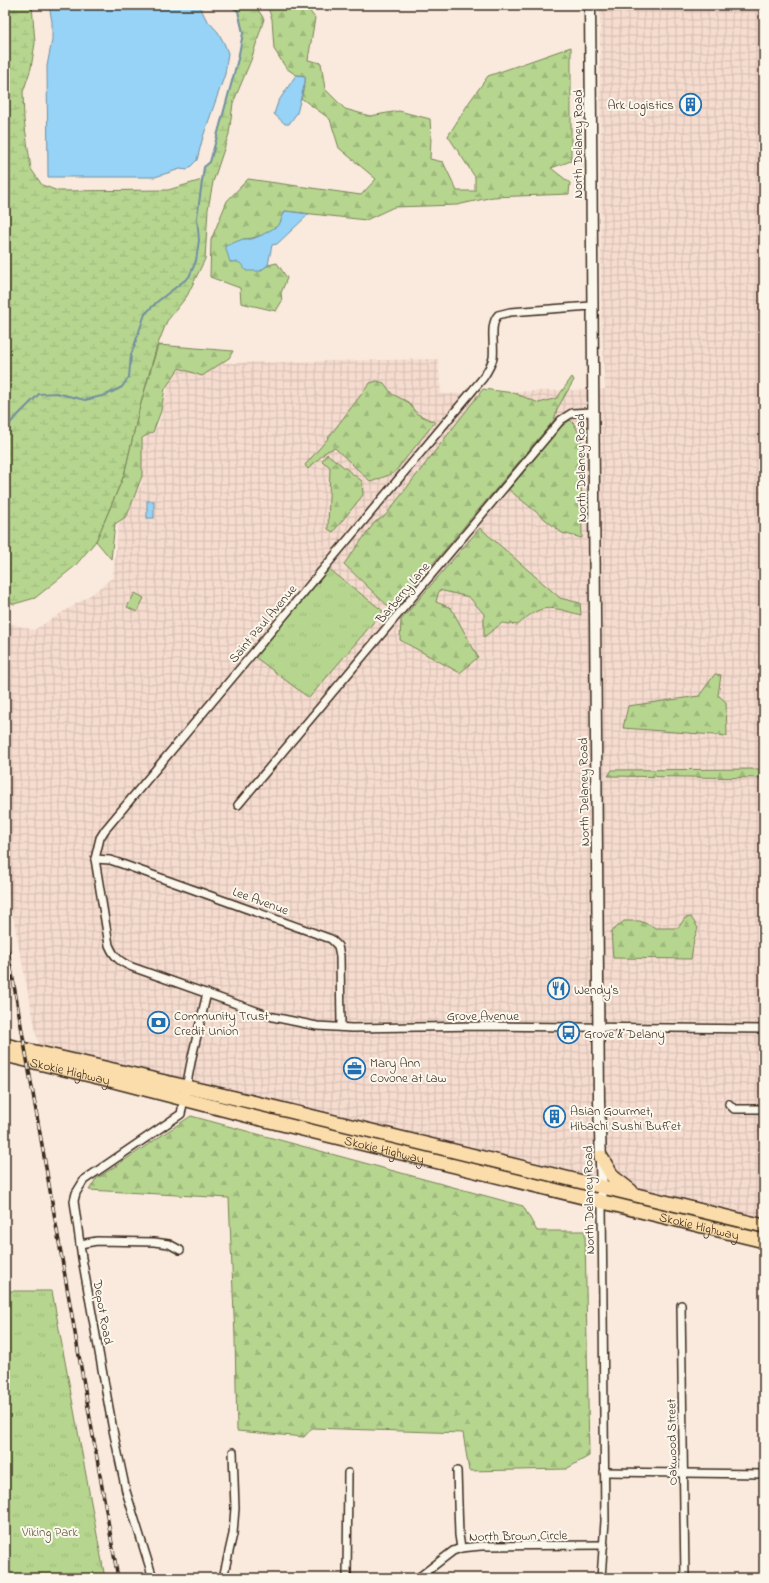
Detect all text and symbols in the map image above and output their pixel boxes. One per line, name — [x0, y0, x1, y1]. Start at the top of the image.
street label: North Delaney Road — [569, 89, 589, 198]
building icon: Ark Logistics — [677, 91, 703, 117]
place label: Ark Logistics — [608, 96, 674, 116]
street label: North Delaney Road — [571, 413, 593, 523]
street label: Barberry Lane — [371, 558, 435, 629]
street label: Saint Paul Avenue — [225, 580, 302, 667]
street label: North Delaney Road — [574, 737, 596, 847]
street label: Lee Avenue — [230, 882, 291, 920]
restaurant icon: Wendy's — [545, 976, 571, 1002]
place label: Wendy's — [574, 981, 619, 1001]
place label: Community Trust Credit Union — [174, 1007, 270, 1041]
street label: Grove Avenue — [447, 1007, 519, 1026]
bank icon: Community Trust Credit Union — [145, 1009, 171, 1035]
bus stop icon: Grove & Delany — [556, 1020, 582, 1046]
place label: Grove & Delany — [584, 1025, 665, 1045]
street label: Skokie Highway — [28, 1053, 112, 1092]
place label: Mary Ann Covone at Law — [370, 1054, 447, 1088]
office icon: Mary Ann Covone at Law — [341, 1056, 367, 1082]
place label: Asian Gourmet, Hibachi Sushi Buffet — [570, 1102, 682, 1136]
building icon: Asian Gourmet, Hibachi Sushi Buffet — [541, 1104, 567, 1130]
street label: Skokie Highway — [342, 1132, 426, 1170]
street label: North Delaney Road — [579, 1145, 601, 1255]
street label: Skokie Highway — [657, 1208, 741, 1247]
street label: Depot Road — [87, 1278, 118, 1347]
street label: Oakwood Street — [662, 1398, 683, 1485]
park label: Viking Park — [21, 1523, 78, 1543]
street label: North Brown Circle — [469, 1526, 568, 1547]

